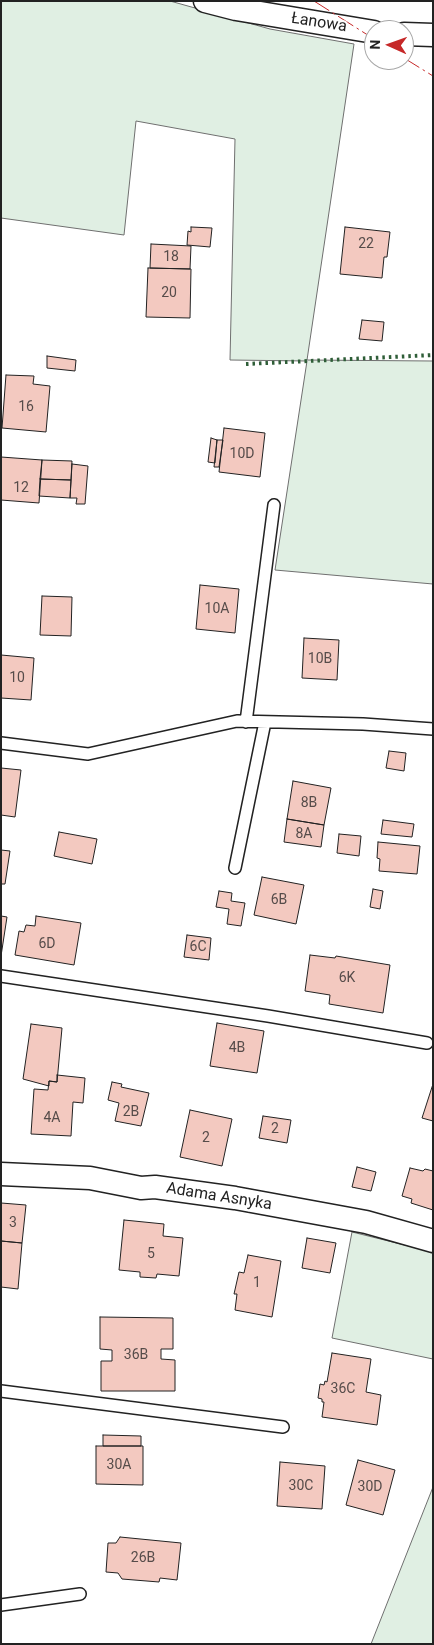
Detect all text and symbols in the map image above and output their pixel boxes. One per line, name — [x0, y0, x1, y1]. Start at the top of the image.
street label: Łanowa — [290, 9, 348, 37]
north arrow — [364, 20, 414, 70]
text: N — [367, 39, 383, 50]
house number: 22 — [358, 236, 374, 252]
house number: 18 — [163, 249, 179, 265]
house number: 20 — [161, 285, 177, 301]
house number: 16 — [18, 399, 34, 415]
house number: 10D — [230, 446, 254, 462]
house number: 12 — [13, 480, 29, 496]
house number: 10A — [205, 601, 229, 617]
house number: 10B — [308, 651, 332, 667]
house number: 10 — [9, 670, 25, 686]
house number: 8B — [301, 795, 317, 811]
house number: 8A — [295, 826, 313, 842]
house number: 6B — [271, 892, 287, 908]
house number: 6D — [38, 936, 56, 952]
house number: 6C — [190, 939, 206, 955]
house number: 6K — [339, 970, 355, 986]
house number: 4B — [229, 1040, 245, 1056]
house number: 2B — [123, 1104, 139, 1120]
house number: 4A — [43, 1110, 61, 1126]
house number: 2 — [271, 1121, 279, 1137]
house number: 2 — [202, 1130, 210, 1146]
street label: Adama Asnyka — [165, 1179, 273, 1215]
house number: 3 — [9, 1215, 17, 1231]
house number: 5 — [147, 1246, 155, 1262]
house number: 1 — [253, 1275, 261, 1291]
house number: 36B — [124, 1347, 148, 1363]
house number: 36C — [331, 1381, 355, 1397]
house number: 30A — [107, 1457, 131, 1473]
house number: 30C — [289, 1478, 313, 1494]
house number: 30D — [358, 1479, 382, 1495]
house number: 26B — [131, 1550, 155, 1566]

